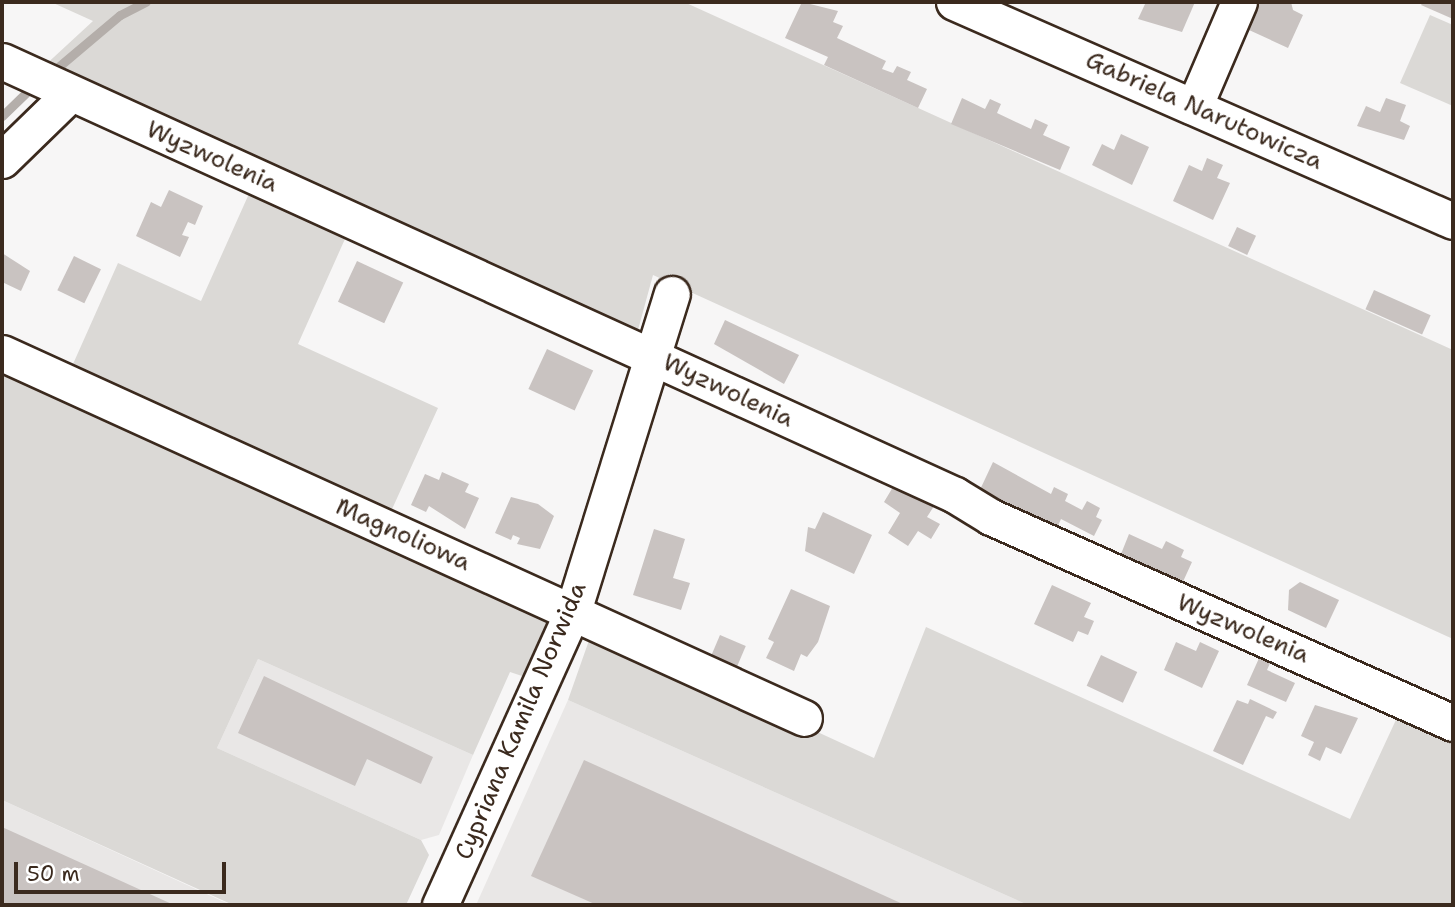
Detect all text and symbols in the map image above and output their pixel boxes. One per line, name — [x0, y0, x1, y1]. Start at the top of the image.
street label: Gabriela Narutowicza — [1081, 46, 1327, 176]
street label: Wyzwolenia — [142, 115, 282, 199]
street label: Wyzwolenia — [658, 348, 798, 434]
street label: Magnoliowa — [331, 492, 475, 578]
street label: Cypriana Kamila Norwida — [449, 578, 593, 864]
street label: Wyzwolenia — [1172, 588, 1314, 670]
scale bar — [18, 848, 229, 892]
text: 50 m — [27, 860, 80, 888]

